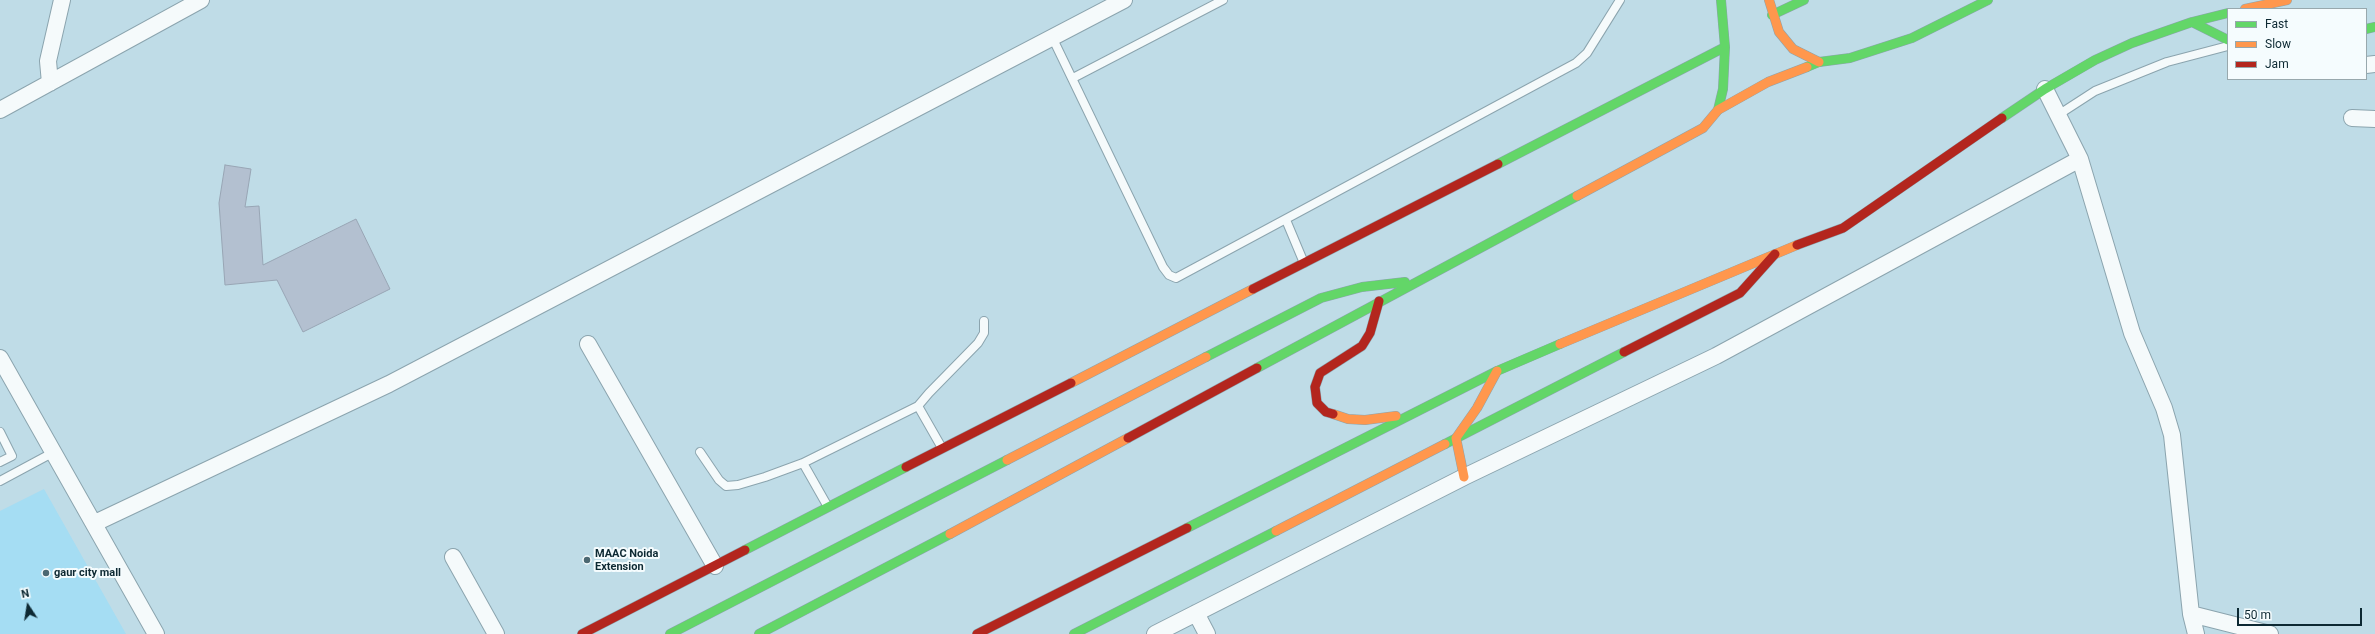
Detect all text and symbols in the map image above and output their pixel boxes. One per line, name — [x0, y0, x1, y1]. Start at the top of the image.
legend — [2227, 8, 2367, 80]
text: Fast — [2265, 17, 2288, 31]
text: Slow — [2265, 37, 2291, 51]
text: Jam — [2265, 57, 2289, 71]
place label: MAAC Noida Extension — [595, 547, 658, 573]
marker: MAAC Noida Extension — [582, 555, 592, 565]
place label: gaur city mall — [54, 566, 121, 580]
marker: gaur city mall — [41, 568, 51, 578]
north arrow — [8, 586, 48, 626]
text: N — [20, 587, 31, 601]
scale bar — [2239, 600, 2364, 626]
text: 50 m — [2244, 608, 2271, 622]

